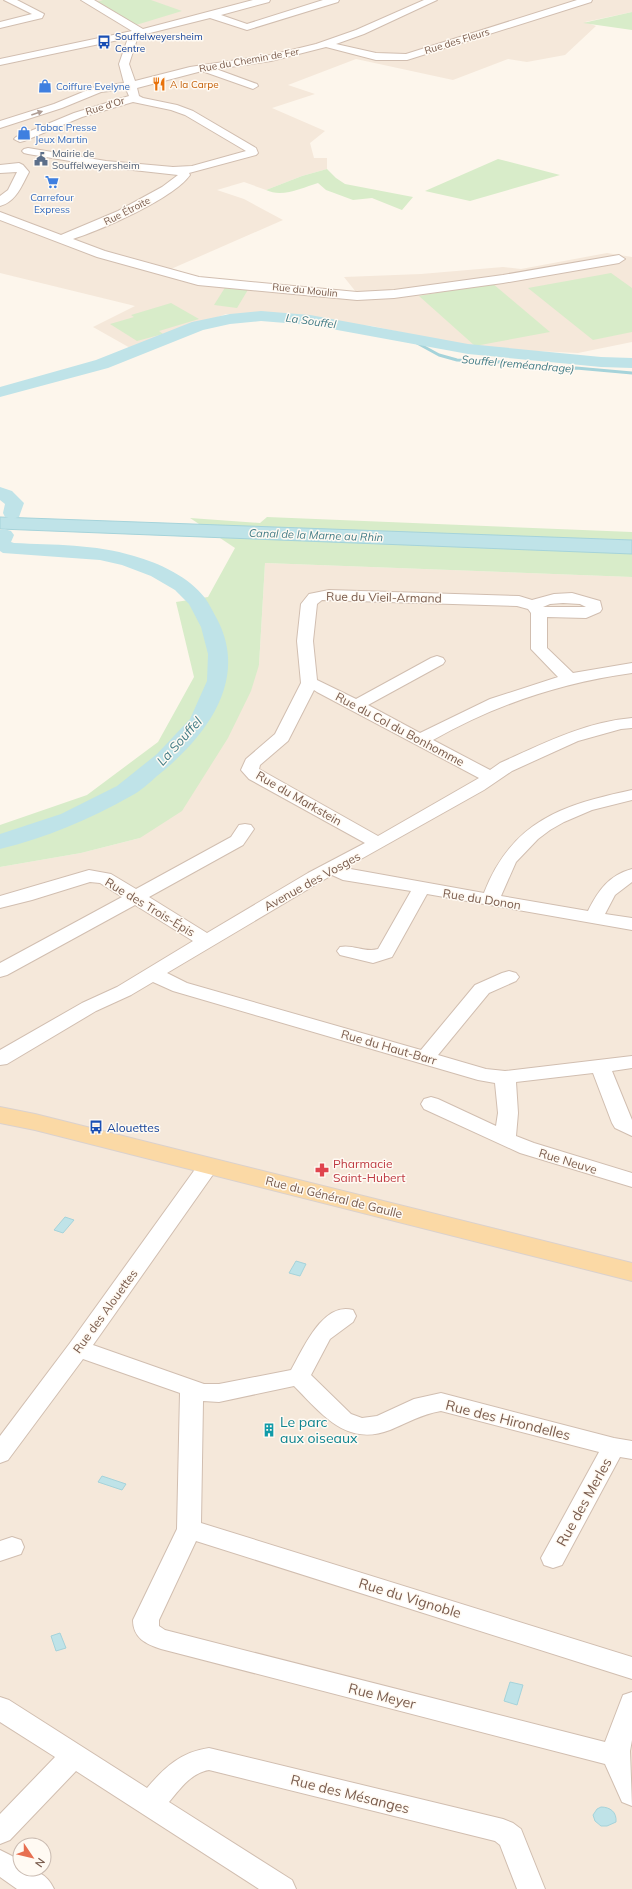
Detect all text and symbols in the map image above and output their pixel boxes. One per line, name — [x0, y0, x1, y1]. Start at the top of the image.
street label: Rue des Fleurs — [423, 25, 491, 57]
place label: Souffelweyersheim Centre — [115, 30, 203, 55]
bus stop icon: Souffelweyersheim Centre — [96, 34, 112, 50]
street label: Rue du Chemin de Fer — [198, 45, 300, 75]
restaurant icon: A la Carpe — [151, 76, 167, 92]
shop icon: Coiffure Evelyne — [37, 78, 53, 94]
place label: A la Carpe — [170, 78, 219, 91]
place label: Coiffure Evelyne — [56, 80, 130, 93]
street label: Rue d'Or — [84, 94, 127, 118]
one-way arrow — [32, 110, 44, 116]
place label: Tabac Presse Jeux Martin — [35, 121, 97, 146]
shop icon: Tabac Presse Jeux Martin — [16, 125, 32, 141]
place label: Mairie de Souffelweyersheim — [52, 147, 140, 172]
public building icon: Mairie de Souffelweyersheim — [33, 151, 49, 167]
supermarket icon: Carrefour Express — [44, 174, 60, 190]
place label: Carrefour Express — [30, 191, 74, 216]
street label: Rue Étroite — [101, 194, 153, 228]
street label: Rue du Moulin — [272, 280, 339, 300]
water label: La Souffel — [285, 311, 337, 332]
water label: Souffel (reméandrage) — [461, 352, 575, 376]
water label: Canal de la Marne au Rhin — [249, 526, 383, 544]
street label: Rue du Vieil-Armand — [326, 588, 442, 606]
street label: Rue du Col du Bonhomme — [333, 689, 467, 769]
water label: La Souffel — [153, 713, 206, 769]
street label: Rue du Markstein — [253, 767, 345, 829]
street label: Avenue des Vosges — [261, 848, 363, 914]
street label: Rue des Trois-Épis — [102, 874, 198, 940]
street label: Rue du Donon — [442, 885, 522, 913]
street label: Rue du Haut-Barr — [339, 1026, 439, 1068]
bus stop icon: Alouettes — [88, 1119, 104, 1135]
place label: Alouettes — [107, 1120, 160, 1135]
street label: Rue Neuve — [537, 1145, 599, 1177]
place label: Pharmacie Saint-Hubert — [333, 1156, 406, 1185]
pharmacy icon: Pharmacie Saint-Hubert — [314, 1162, 330, 1178]
street label: Rue du Général de Gaulle — [264, 1173, 404, 1221]
street label: Rue des Alouettes — [69, 1266, 141, 1356]
street label: Rue des Hirondelles — [444, 1396, 572, 1444]
place label: Le parc aux oiseaux — [280, 1413, 358, 1447]
building icon: Le parc aux oiseaux — [261, 1422, 277, 1438]
street label: Rue des Merles — [552, 1455, 616, 1549]
street label: Rue du Vignoble — [357, 1574, 463, 1622]
street label: Rue Meyer — [347, 1679, 418, 1713]
street label: Rue des Mésanges — [289, 1771, 411, 1817]
north arrow — [12, 1837, 52, 1877]
text: N — [32, 1855, 48, 1870]

